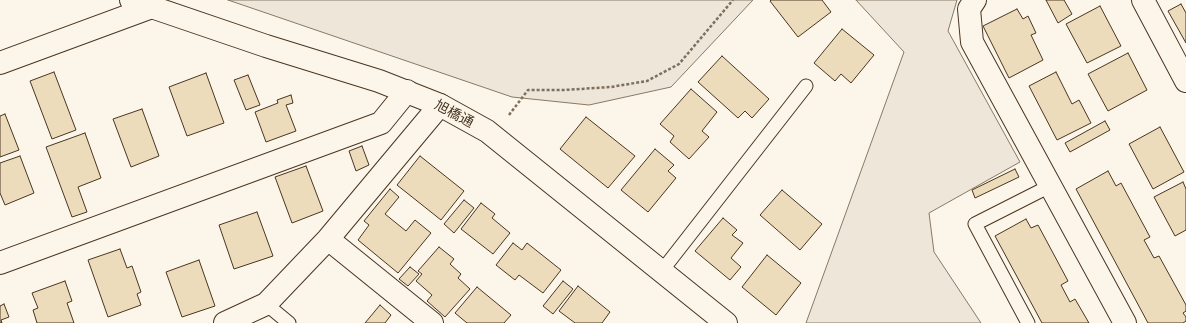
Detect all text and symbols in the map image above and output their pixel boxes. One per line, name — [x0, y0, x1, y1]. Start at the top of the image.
street label: 旭橋通 — [432, 97, 476, 131]

